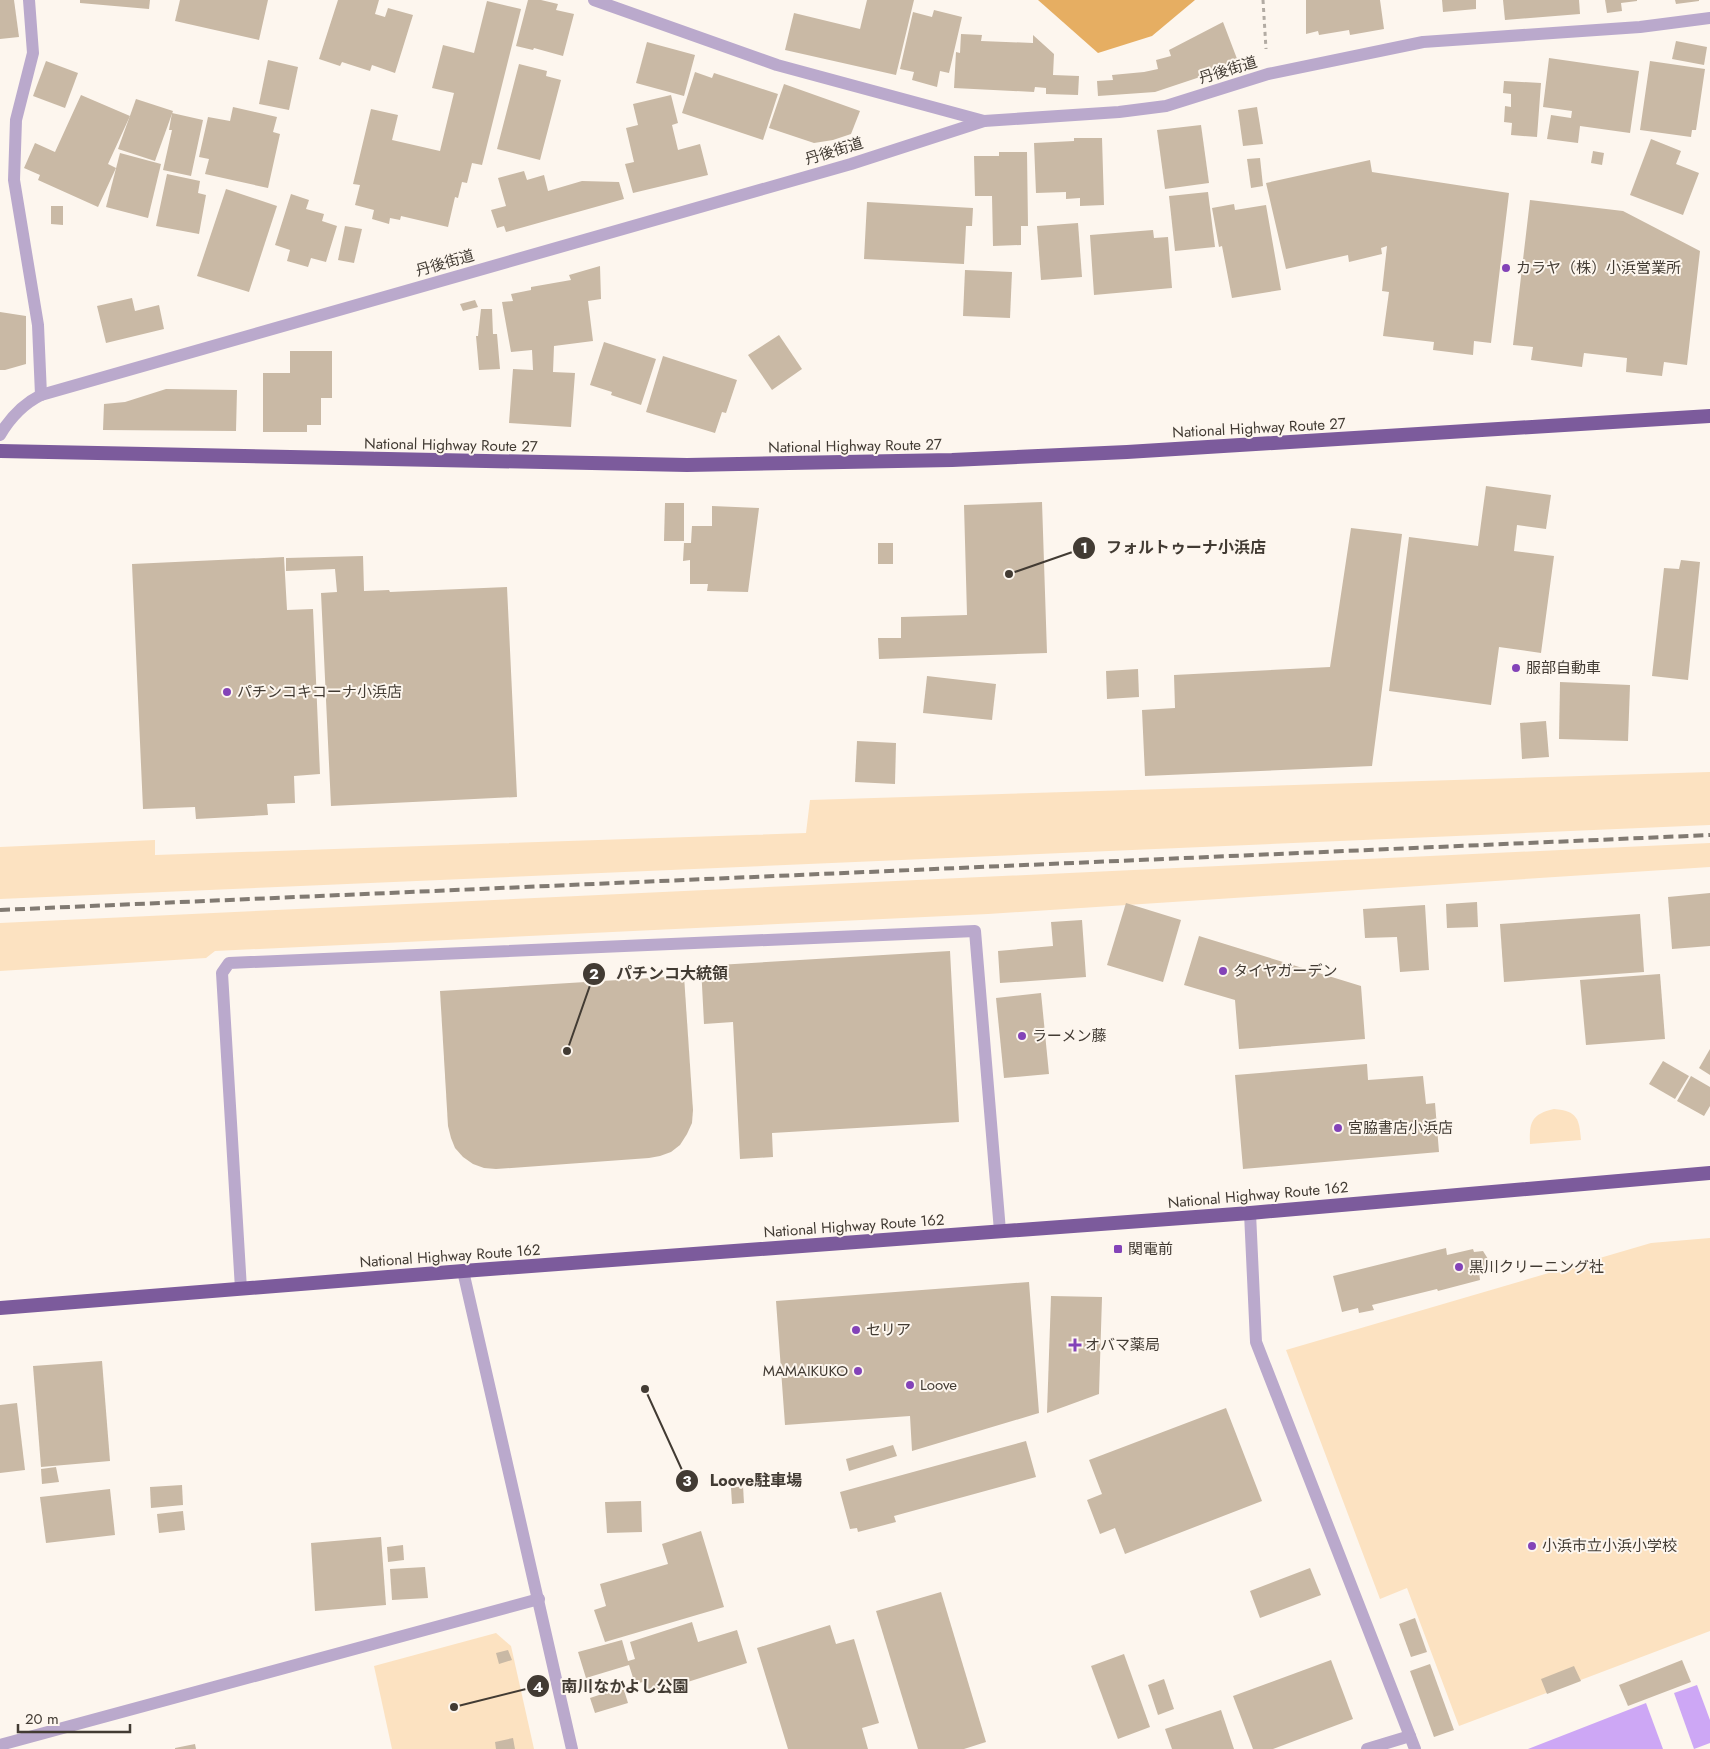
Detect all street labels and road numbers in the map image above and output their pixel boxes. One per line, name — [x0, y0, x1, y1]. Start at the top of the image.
street label: 丹後街道 — [1196, 51, 1260, 89]
street label: 丹後街道 — [802, 132, 866, 170]
street label: 丹後街道 — [413, 244, 477, 282]
street label: National Highway Route 27 — [1172, 412, 1346, 444]
street label: National Highway Route 27 — [364, 432, 538, 458]
street label: National Highway Route 27 — [768, 433, 942, 459]
street label: National Highway Route 162 — [1167, 1176, 1349, 1214]
street label: National Highway Route 162 — [763, 1209, 945, 1243]
street label: National Highway Route 162 — [359, 1239, 541, 1273]

